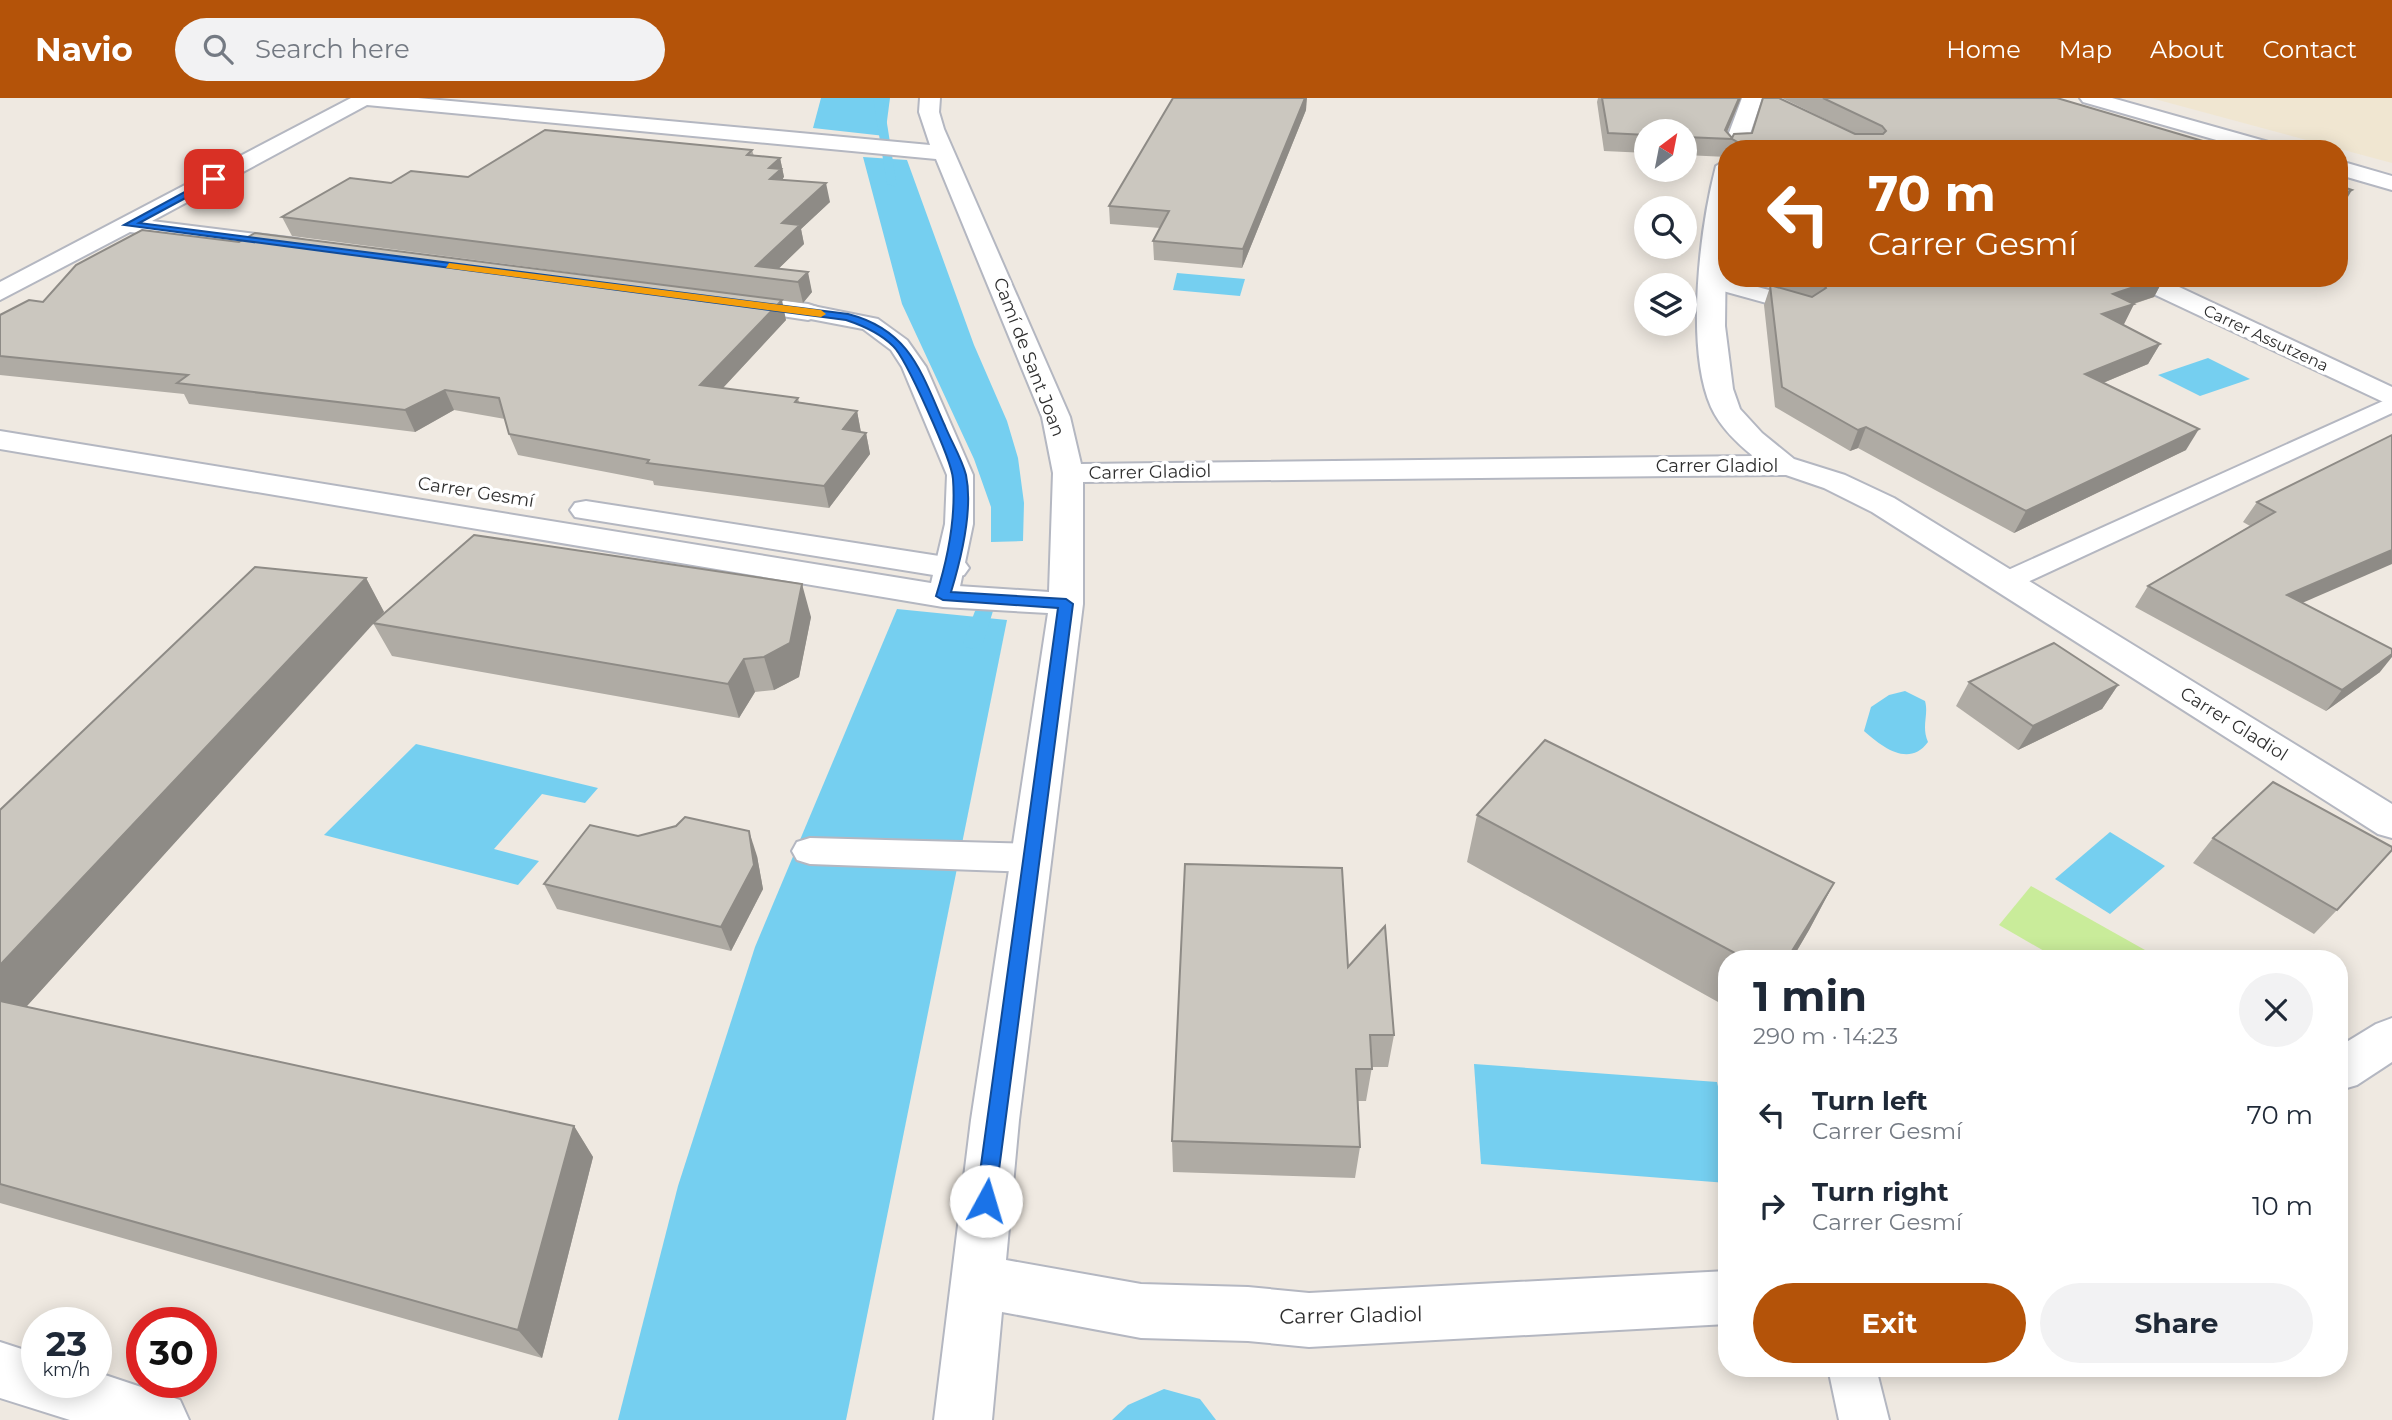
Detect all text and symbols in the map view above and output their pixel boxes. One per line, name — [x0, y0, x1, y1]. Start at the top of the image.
search box — [175, 18, 665, 81]
text: Navio — [35, 29, 133, 69]
icon: search — [199, 30, 237, 68]
text: Search here — [255, 33, 410, 65]
text: Home — [1946, 35, 2021, 64]
text: Map — [2059, 35, 2112, 64]
text: About — [2150, 35, 2224, 64]
text: Contact — [2262, 35, 2357, 64]
north arrow — [1634, 119, 1698, 182]
map controls — [1634, 119, 1697, 336]
pin — [184, 149, 244, 209]
icon: arrive — [195, 160, 233, 198]
text: 70 m — [1868, 164, 1996, 223]
icon: left — [1753, 168, 1844, 259]
button: search — [1634, 196, 1697, 259]
text: Carrer Gesmí — [1868, 224, 2077, 263]
button: layers — [1634, 273, 1697, 336]
street label: Camí de Sant Joan — [989, 274, 1069, 440]
street label: Carrer Assutzena — [2201, 301, 2331, 375]
street label: Carrer Gladiol — [1656, 455, 1778, 477]
street label: Carrer Gladiol — [1088, 460, 1212, 484]
street label: Carrer Gesmí — [416, 472, 537, 512]
street label: Carrer Gladiol — [2176, 682, 2292, 766]
text: 1 min — [1753, 970, 1867, 1022]
button: close — [2239, 973, 2313, 1047]
text: 290 m · 14:23 — [1753, 1022, 1898, 1050]
text: Turn left — [1812, 1085, 1928, 1117]
icon: left — [1753, 1096, 1791, 1134]
text: 70 m — [2247, 1099, 2313, 1131]
text: Carrer Gesmí — [1812, 1117, 1962, 1145]
position arrow — [949, 1164, 1023, 1238]
text: Turn right — [1812, 1176, 1948, 1208]
icon: right — [1753, 1187, 1791, 1225]
text: 10 m — [2252, 1190, 2313, 1222]
text: Carrer Gesmí — [1812, 1208, 1962, 1236]
button: Exit — [1753, 1283, 2026, 1363]
button: Share — [2040, 1283, 2313, 1363]
street label: Carrer Gladiol — [1279, 1301, 1423, 1329]
speed limit sign: 30 — [126, 1307, 217, 1398]
text: 23 — [46, 1322, 87, 1365]
text: km/h — [42, 1359, 91, 1381]

